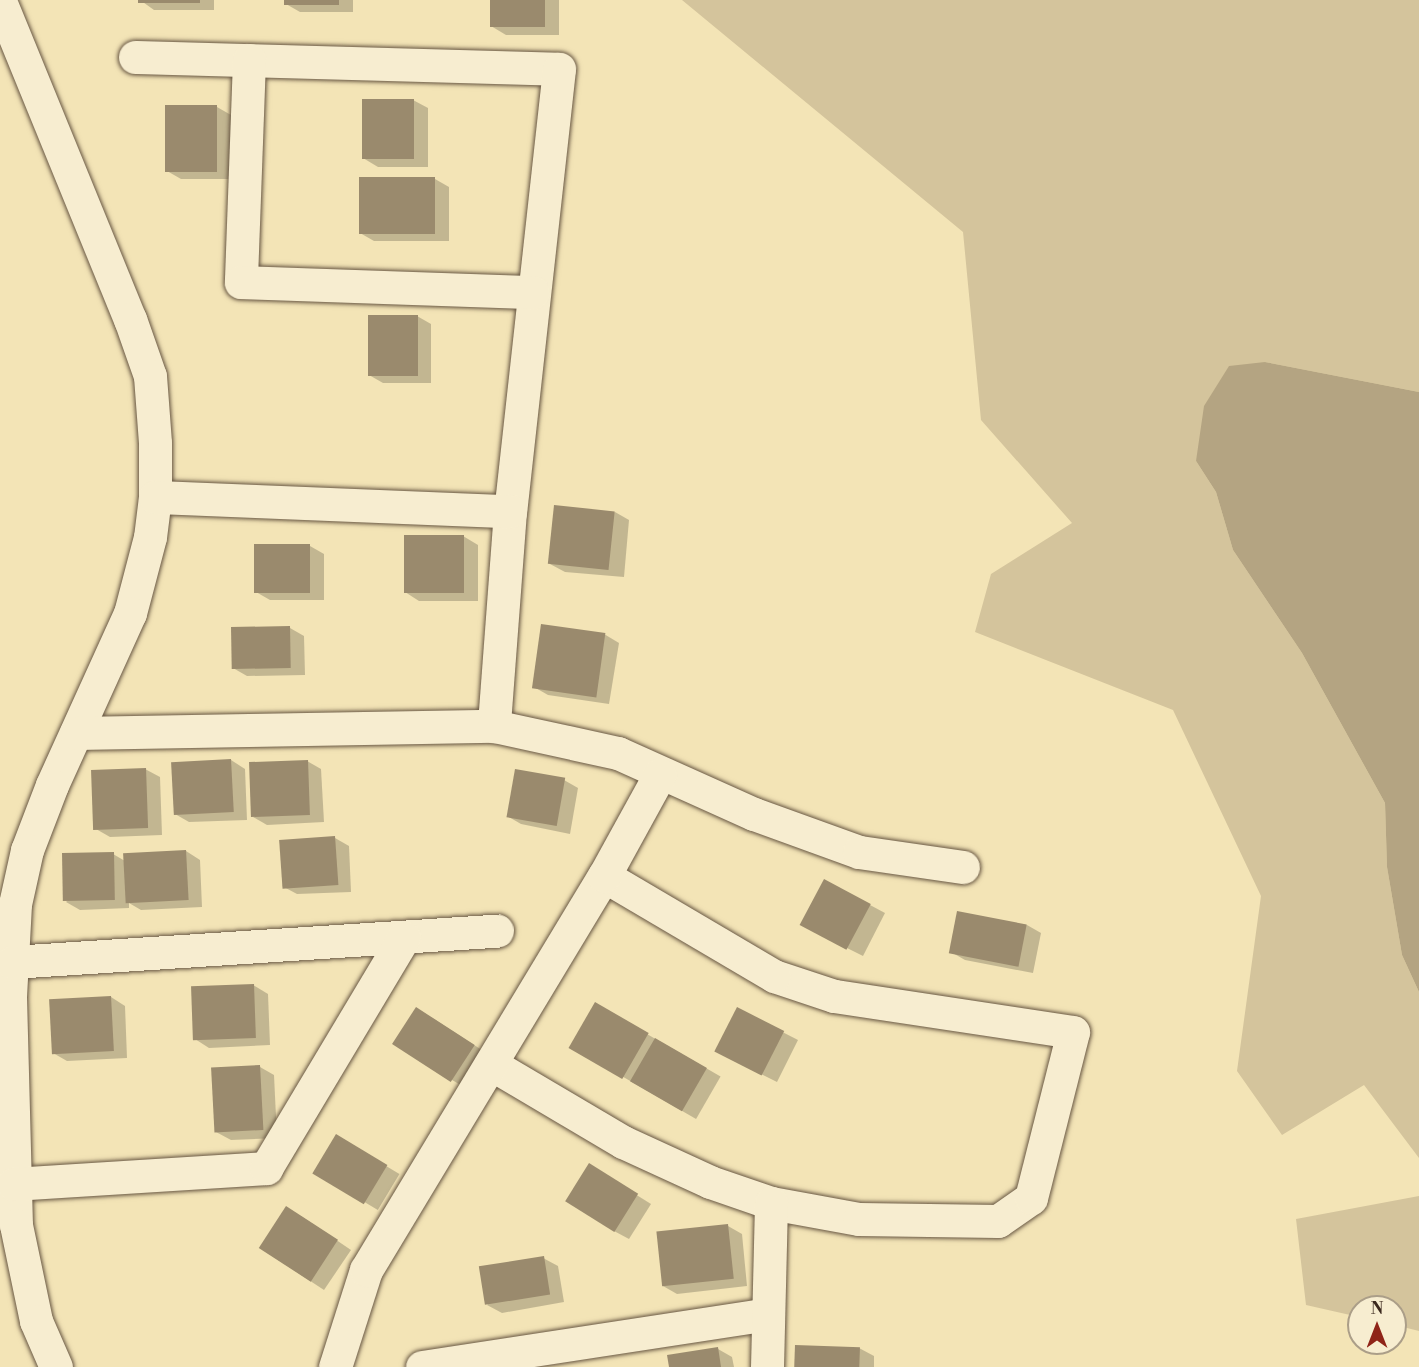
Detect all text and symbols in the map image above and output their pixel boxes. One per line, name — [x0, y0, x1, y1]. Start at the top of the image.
north arrow — [1347, 1295, 1407, 1355]
text: N — [1371, 1299, 1383, 1319]

